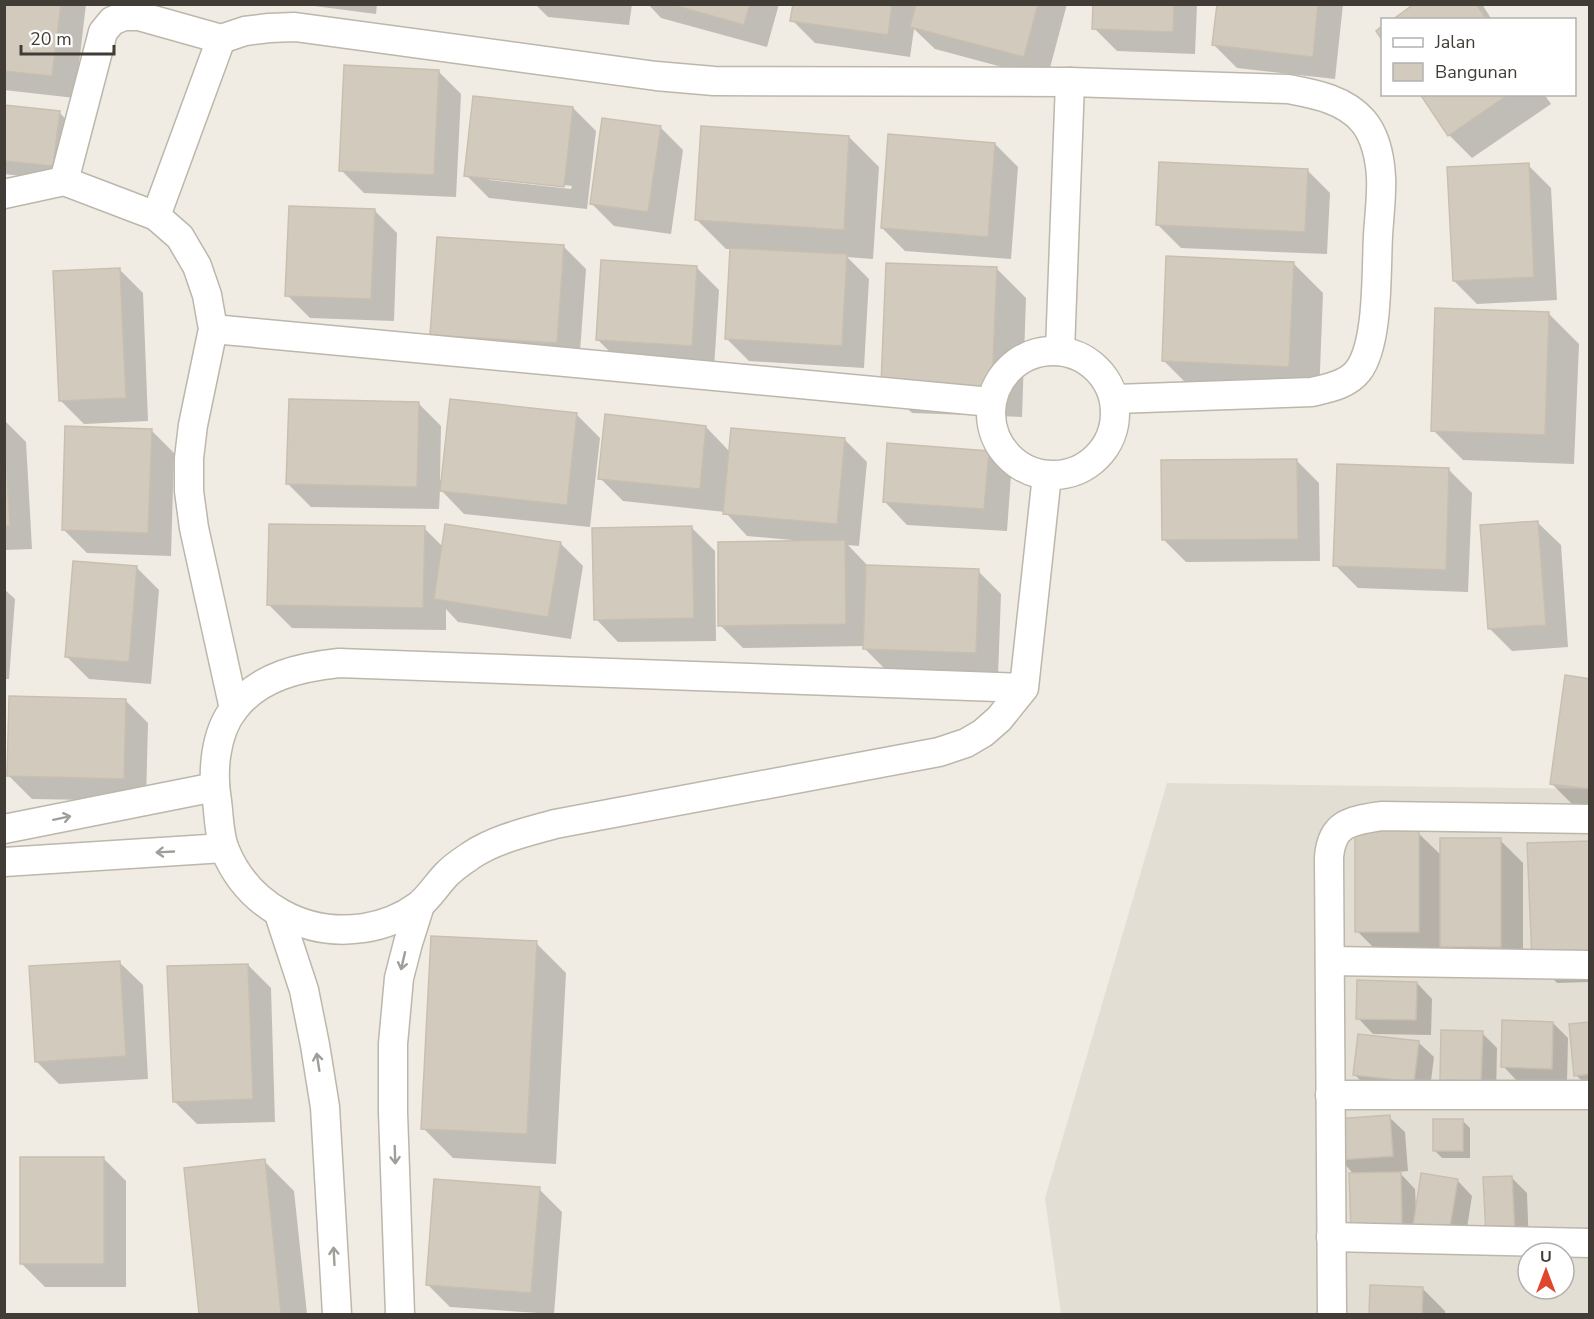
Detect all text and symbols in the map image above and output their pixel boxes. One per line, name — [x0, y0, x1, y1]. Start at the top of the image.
scale bar — [21, 18, 114, 56]
legend — [1381, 18, 1576, 96]
text: 20 m — [30, 27, 72, 51]
text: Jalan — [1434, 30, 1475, 54]
text: Bangunan — [1435, 60, 1518, 84]
one-way arrow — [52, 812, 71, 823]
one-way arrow — [156, 846, 176, 857]
one-way arrow — [397, 951, 409, 970]
one-way arrow — [313, 1053, 324, 1072]
one-way arrow — [389, 1145, 400, 1165]
north arrow — [1516, 1241, 1576, 1301]
text: U — [1540, 1246, 1552, 1268]
one-way arrow — [328, 1247, 339, 1267]

